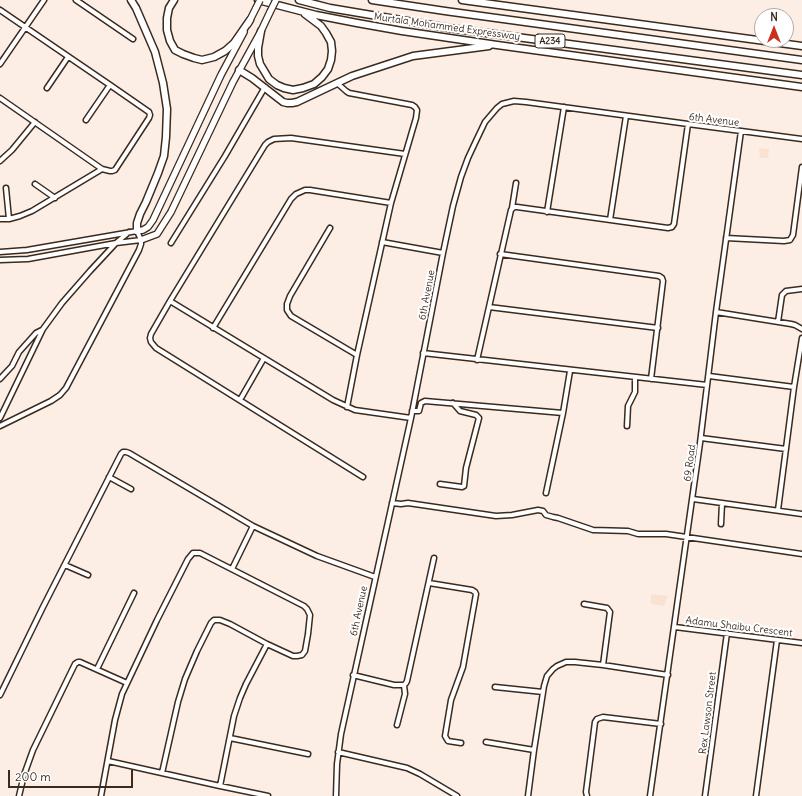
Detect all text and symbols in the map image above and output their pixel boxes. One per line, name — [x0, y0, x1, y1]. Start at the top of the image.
north arrow — [754, 8, 794, 48]
text: N — [770, 10, 778, 24]
street label: Murtala Mohammed Expressway — [373, 11, 521, 43]
road number: A234 — [535, 34, 565, 48]
street label: 6th Avenue — [688, 111, 740, 129]
street label: 6th Avenue — [416, 269, 438, 321]
street label: 69 Road — [681, 444, 699, 482]
street label: 6th Avenue — [348, 585, 370, 637]
street label: Adamu Shaibu Crescent — [685, 614, 793, 640]
street label: Rex Lawson Street — [697, 671, 719, 755]
scale bar — [10, 762, 135, 788]
text: 200 m — [15, 769, 51, 784]

